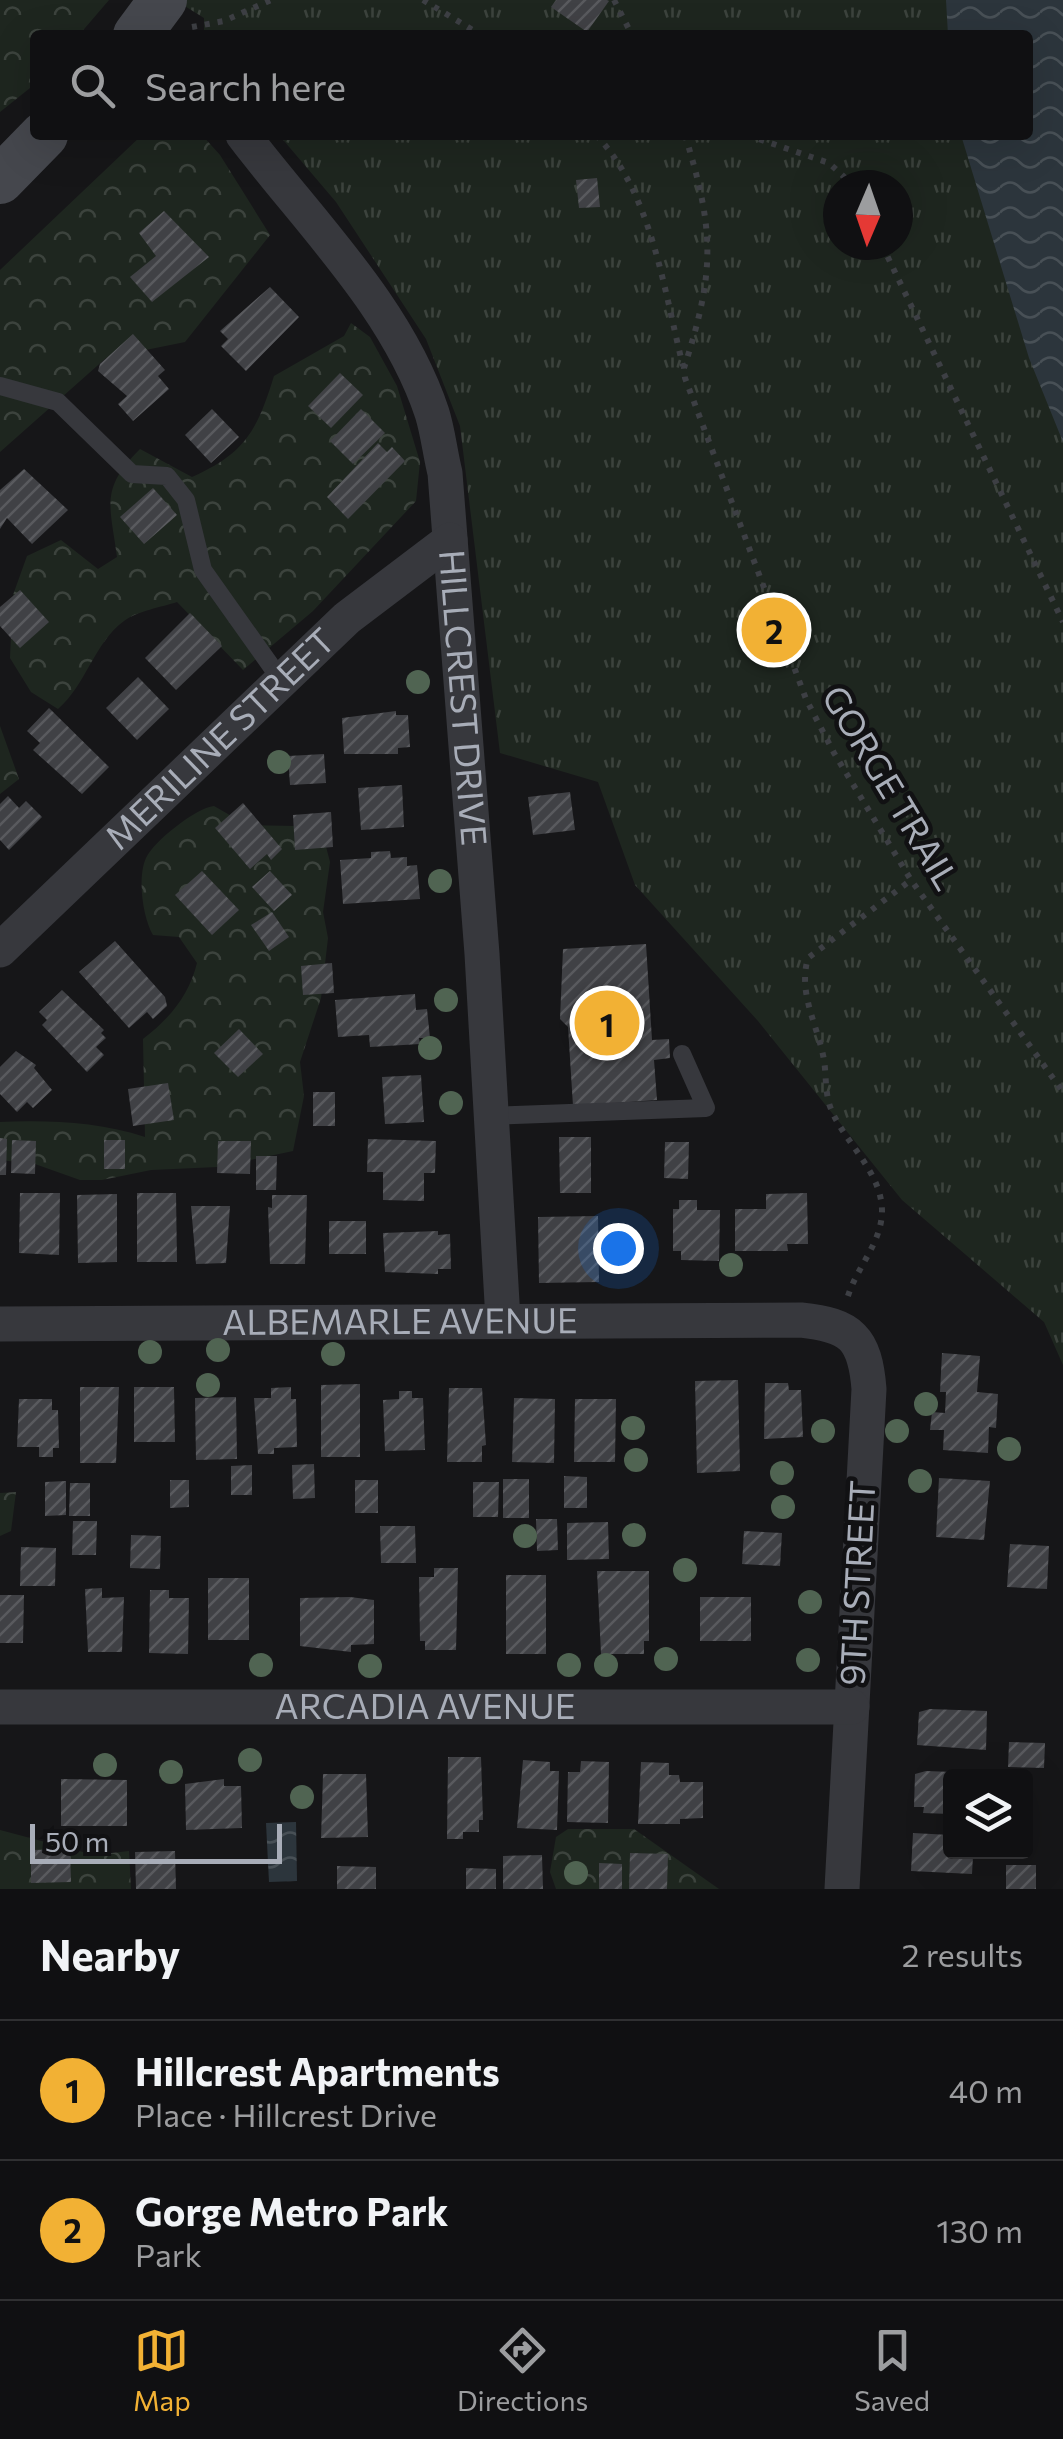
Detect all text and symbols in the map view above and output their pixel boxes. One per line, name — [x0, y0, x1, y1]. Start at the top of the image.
search box — [30, 30, 1033, 140]
icon: search — [65, 58, 120, 113]
text: Search here — [145, 62, 346, 109]
north arrow — [823, 170, 913, 260]
street label: HILLCREST DRIVE — [432, 548, 498, 847]
pin: 2 — [742, 592, 806, 668]
street label: MERILINE STREET — [95, 618, 342, 857]
street label: GORGE TRAIL — [814, 677, 970, 896]
pin: 1 — [574, 986, 640, 1060]
your location — [593, 1223, 644, 1274]
street label: ALBEMARLE AVENUE — [222, 1297, 578, 1342]
street label: 9TH STREET — [829, 1479, 882, 1687]
street label: ARCADIA AVENUE — [275, 1683, 575, 1726]
map controls — [943, 1769, 1033, 1859]
button: layers — [943, 1769, 1033, 1859]
scale bar — [30, 1819, 282, 1864]
text: 50 m — [45, 1824, 109, 1858]
text: Nearby — [40, 1928, 180, 1980]
text: 2 results — [902, 1934, 1023, 1974]
text: Hillcrest Apartments — [135, 2047, 500, 2094]
text: 1 — [65, 2070, 80, 2110]
text: 40 m — [949, 2070, 1023, 2110]
text: Place · Hillcrest Drive — [135, 2094, 437, 2134]
text: Gorge Metro Park — [135, 2187, 448, 2234]
text: 2 — [63, 2210, 82, 2250]
text: 130 m — [936, 2210, 1023, 2250]
text: Park — [135, 2234, 202, 2274]
tab: Map — [133, 2323, 191, 2417]
tab: Directions — [457, 2323, 588, 2417]
tab: Saved — [854, 2323, 930, 2417]

